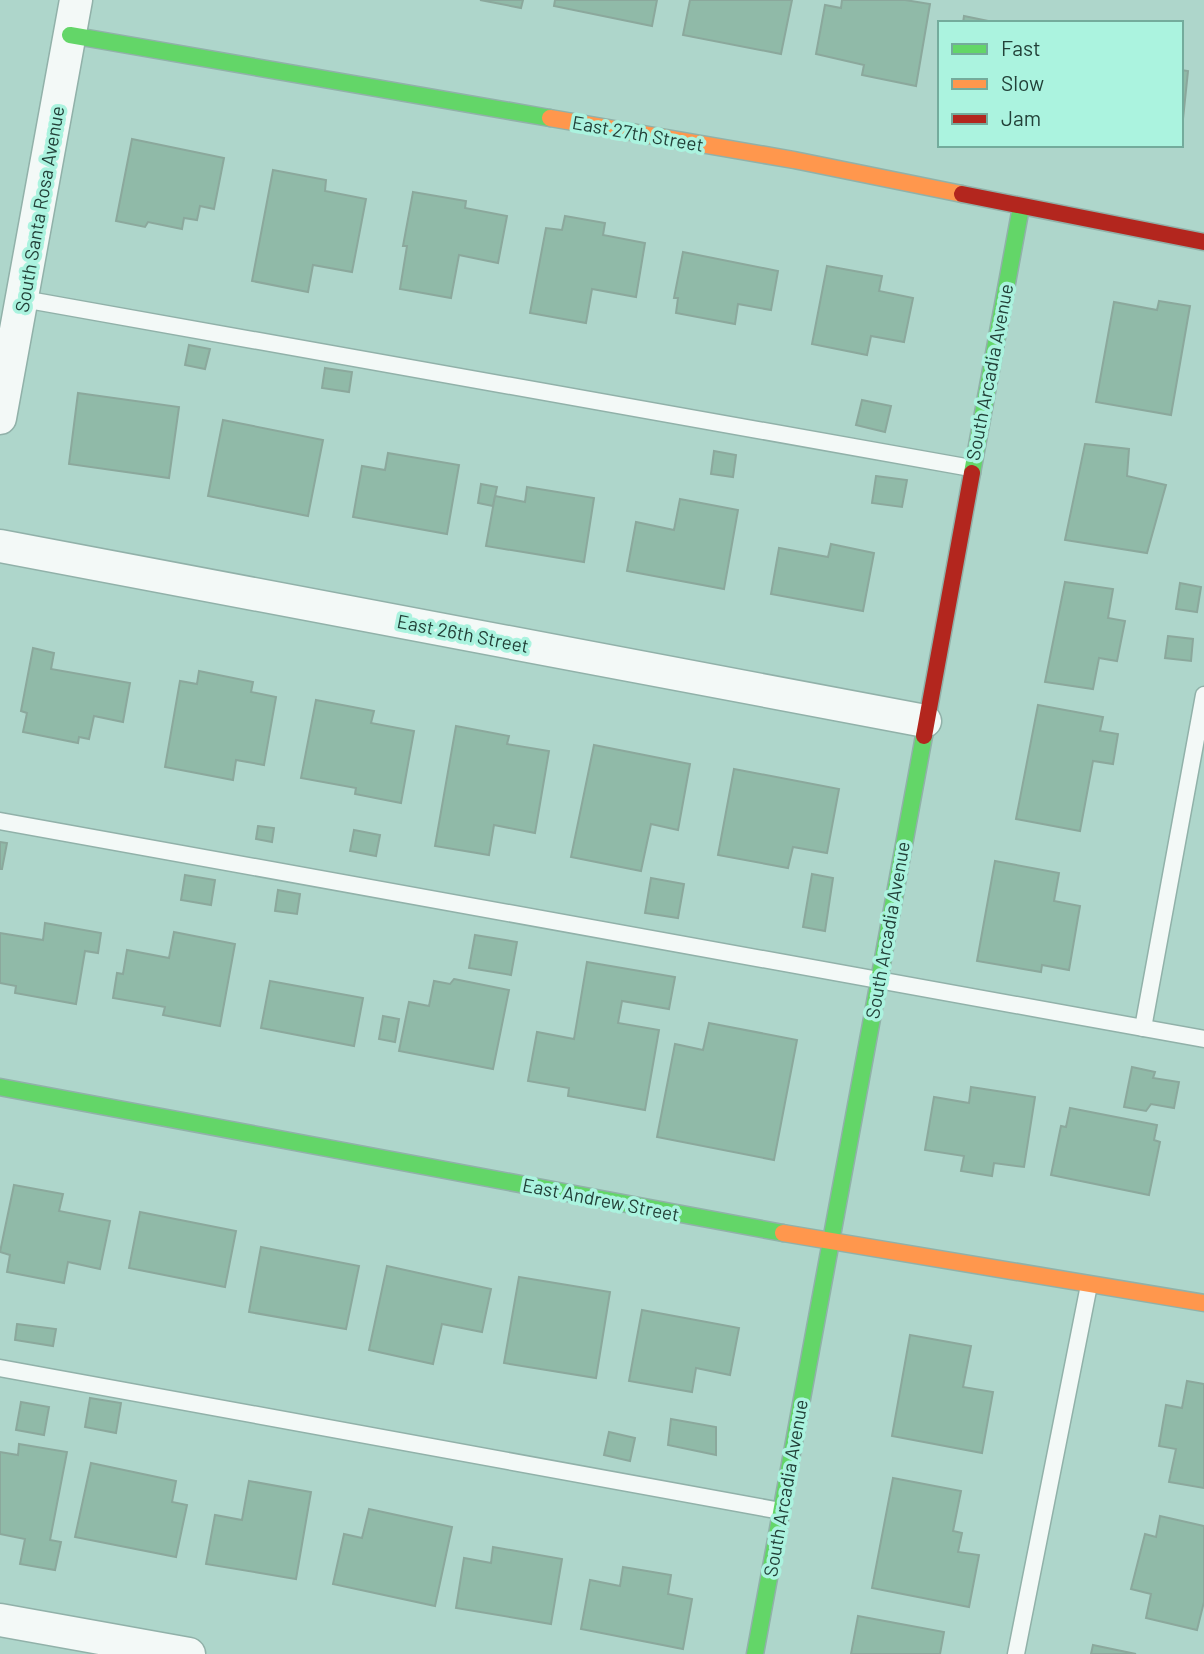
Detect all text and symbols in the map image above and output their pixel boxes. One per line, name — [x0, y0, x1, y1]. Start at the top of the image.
legend — [938, 21, 1183, 147]
text: Fast — [1001, 35, 1041, 60]
text: Slow — [1001, 70, 1044, 95]
street label: South Santa Rosa Avenue — [10, 104, 68, 314]
text: Jam — [1001, 105, 1041, 130]
street label: East 27th Street — [570, 110, 706, 156]
street label: South Arcadia Avenue — [961, 282, 1017, 462]
street label: East 26th Street — [395, 609, 531, 657]
street label: South Arcadia Avenue — [860, 840, 914, 1020]
street label: East Andrew Street — [521, 1173, 681, 1225]
street label: South Arcadia Avenue — [758, 1398, 812, 1578]

